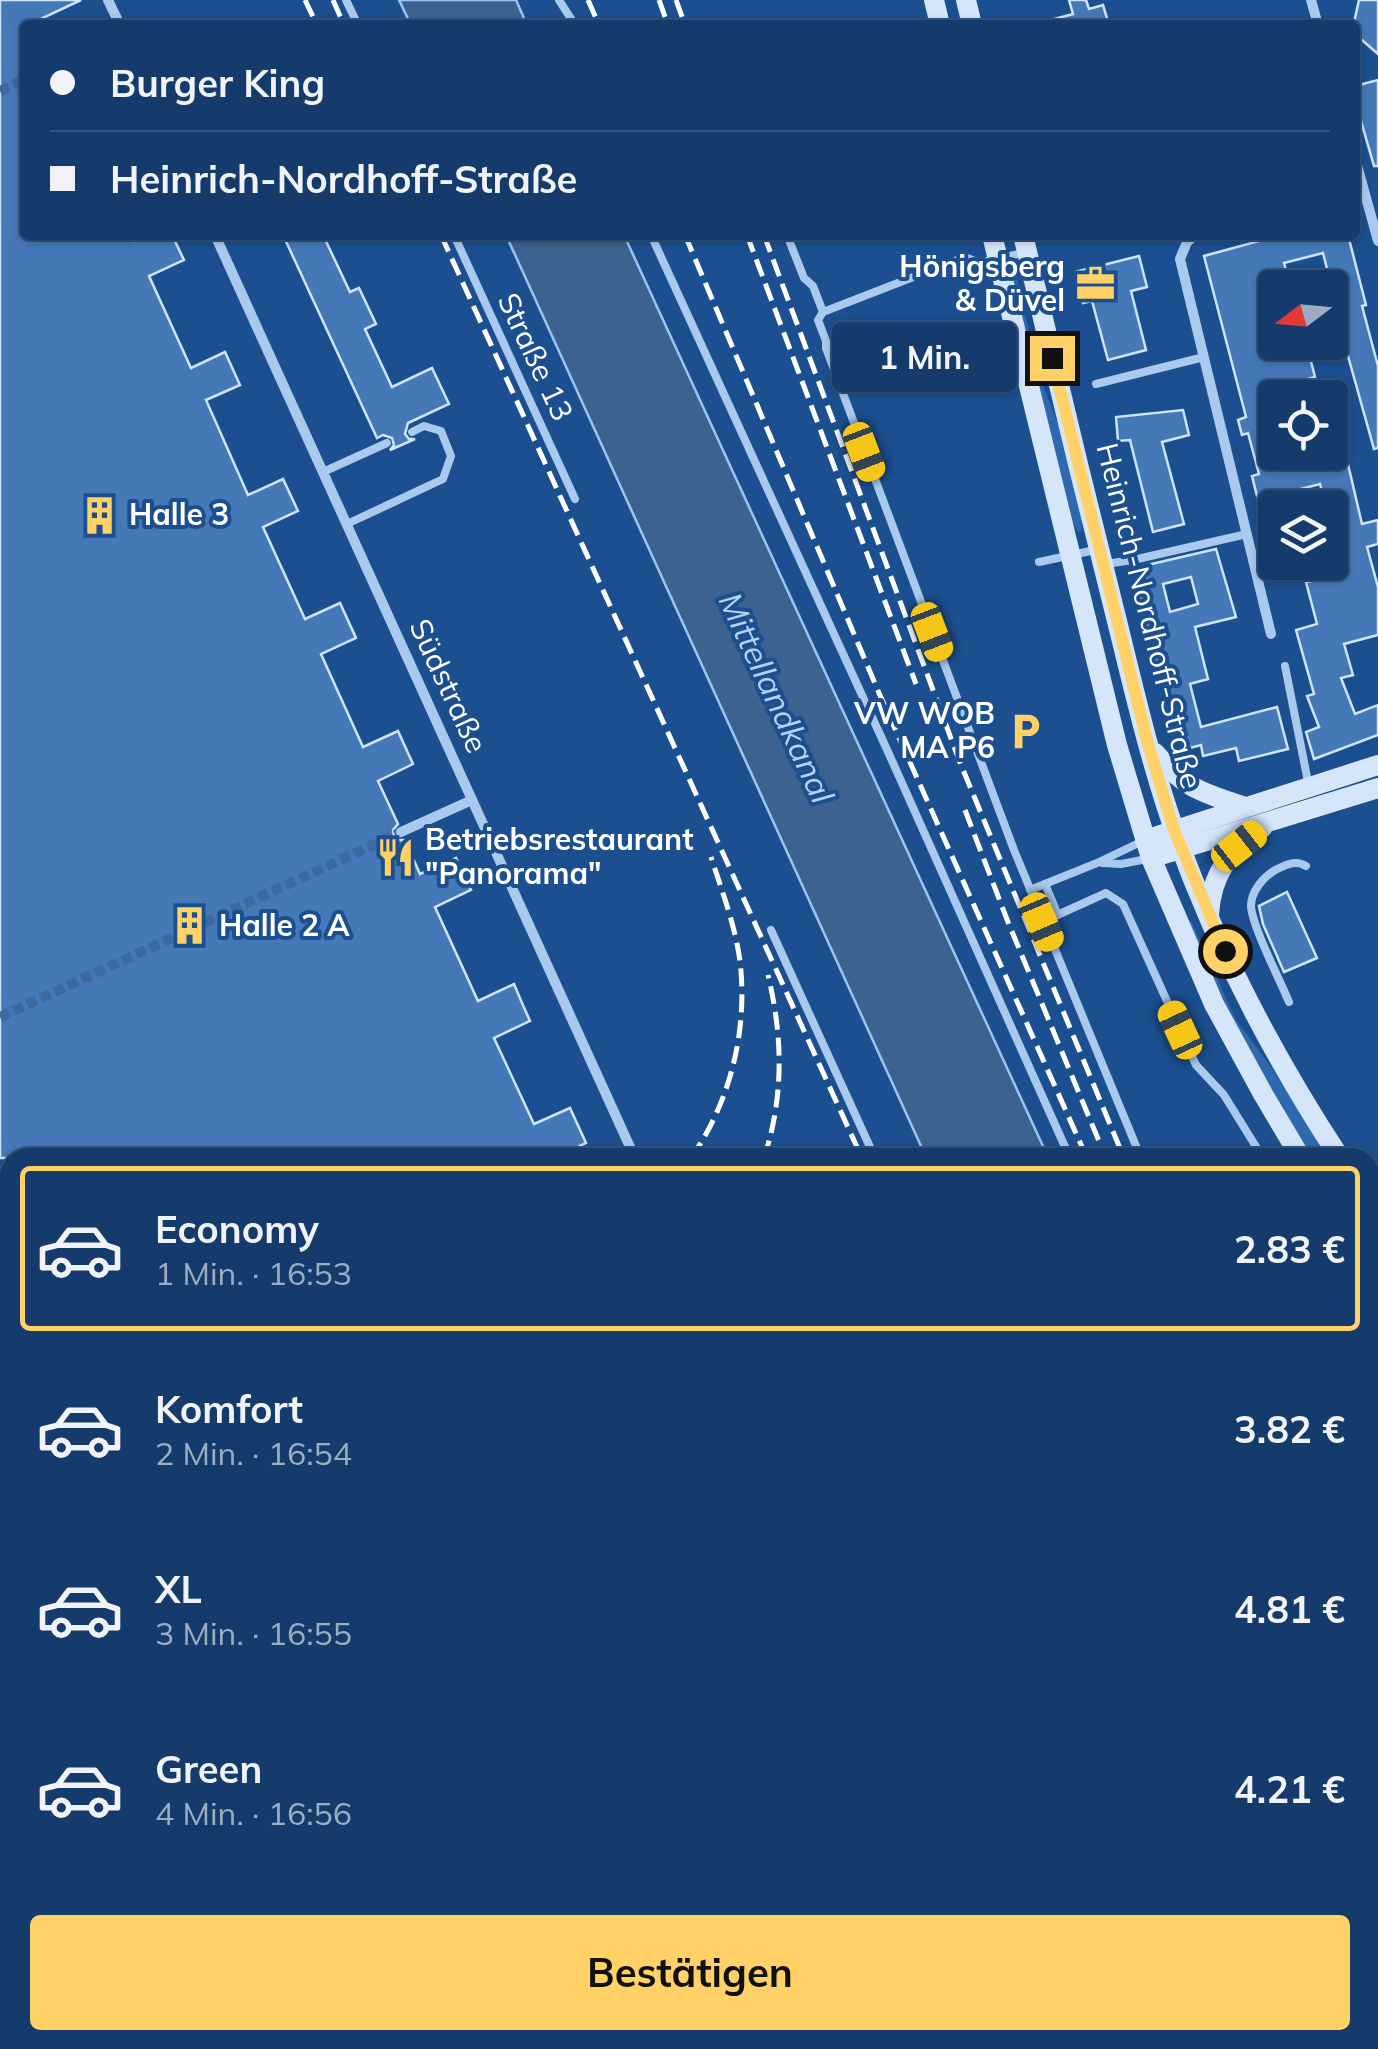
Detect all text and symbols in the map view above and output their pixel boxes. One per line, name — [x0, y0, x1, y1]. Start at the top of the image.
text: Burger King — [110, 59, 325, 107]
text: Heinrich-Nordhoff-Straße — [110, 155, 577, 203]
place label: Hönigsberg & Düvel — [899, 247, 1065, 319]
office icon: Hönigsberg & Düvel — [1074, 263, 1116, 305]
north arrow — [1258, 270, 1348, 360]
map controls — [1258, 270, 1348, 580]
street label: Straße 13 — [490, 286, 582, 427]
callout: 1 Min. — [832, 323, 1017, 393]
route end — [1030, 336, 1075, 381]
text: 1 Min. — [879, 337, 970, 377]
button: locate — [1258, 380, 1348, 470]
car — [839, 419, 889, 485]
street label: Heinrich-Nordhoff-Straße — [1089, 439, 1211, 793]
button: layers — [1258, 490, 1348, 580]
building icon: Halle 3 — [78, 494, 120, 536]
place label: Halle 3 — [129, 495, 229, 533]
water label: Mittellandkanal — [711, 586, 843, 810]
car — [907, 599, 957, 665]
street label: Südstraße — [401, 613, 496, 759]
place label: VW WOB MA P6 — [853, 694, 995, 766]
parking icon: VW WOB MA P6 — [1004, 710, 1046, 752]
car — [1206, 816, 1272, 876]
place label: Betriebsrestaurant "Panorama" — [425, 820, 694, 892]
restaurant icon: Betriebsrestaurant "Panorama" — [374, 836, 416, 878]
car — [1016, 889, 1068, 955]
building icon: Halle 2 A — [168, 905, 210, 947]
place label: Halle 2 A — [219, 906, 350, 944]
route start — [1203, 929, 1248, 974]
car — [1154, 996, 1206, 1064]
icon: car — [35, 1204, 125, 1294]
text: Economy — [155, 1205, 319, 1253]
text: 2.83 € — [1234, 1225, 1345, 1273]
text: 1 Min. · 16:53 — [155, 1253, 352, 1293]
icon: car — [35, 1384, 125, 1474]
text: Komfort — [155, 1385, 303, 1433]
text: 3.82 € — [1234, 1405, 1345, 1453]
text: 2 Min. · 16:54 — [155, 1433, 352, 1473]
icon: car — [35, 1564, 125, 1654]
text: XL — [155, 1565, 202, 1613]
text: 4.81 € — [1234, 1585, 1345, 1633]
text: 3 Min. · 16:55 — [155, 1613, 352, 1653]
icon: car — [35, 1744, 125, 1834]
text: Green — [155, 1745, 262, 1793]
text: 4.21 € — [1234, 1765, 1345, 1813]
text: 4 Min. · 16:56 — [155, 1793, 352, 1833]
button: Bestätigen — [30, 1915, 1350, 2030]

